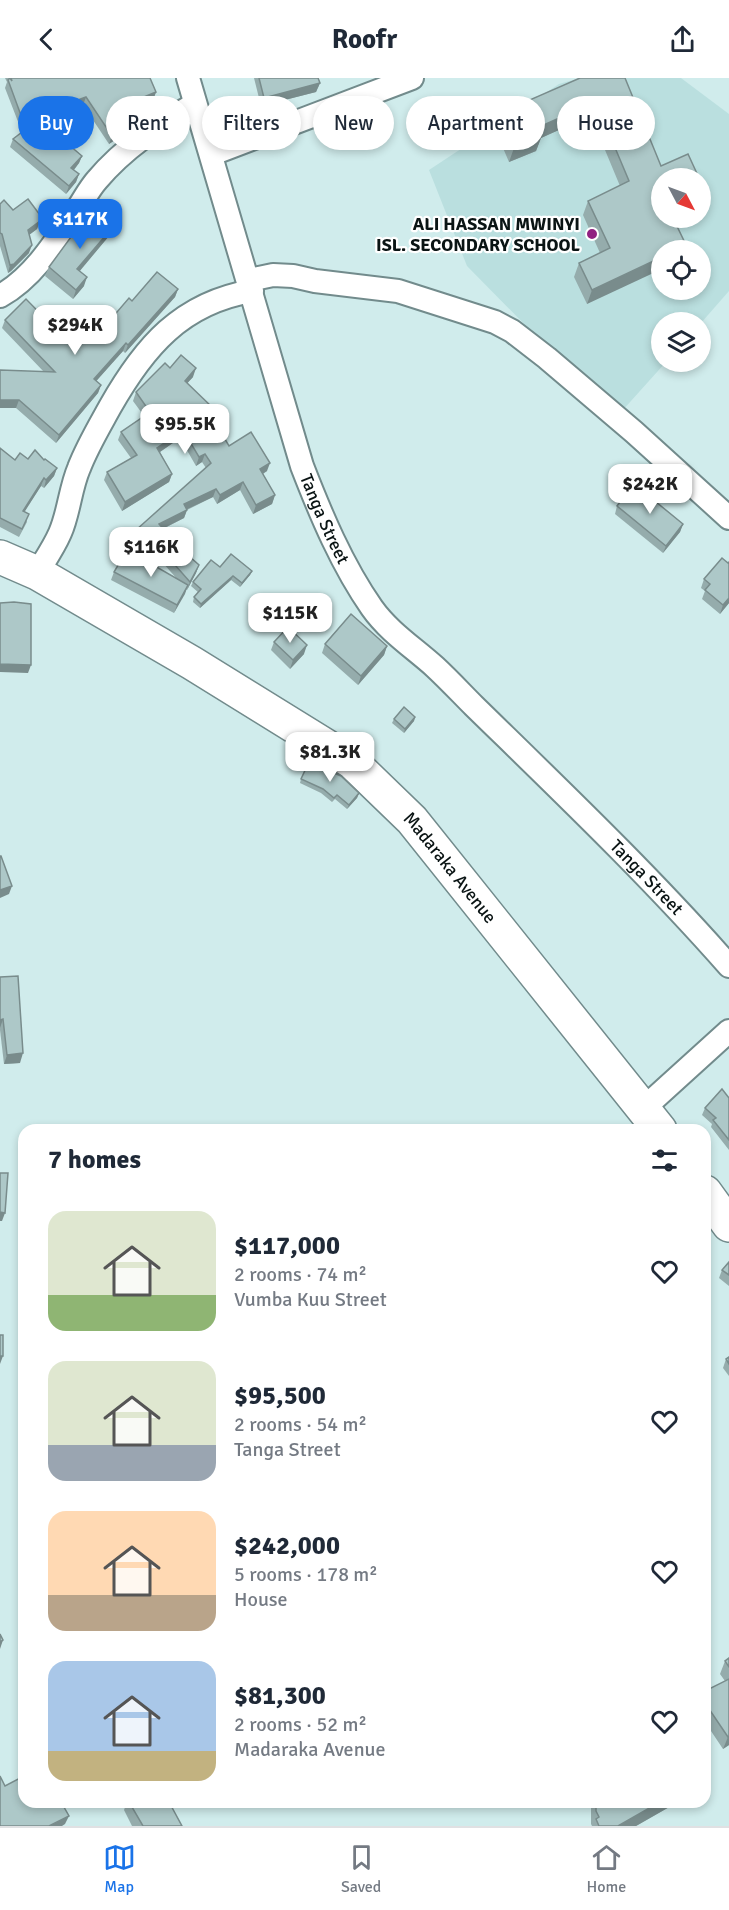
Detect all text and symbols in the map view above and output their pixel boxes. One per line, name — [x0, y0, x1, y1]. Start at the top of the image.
icon: back — [30, 23, 63, 56]
text: Roofr — [332, 23, 397, 56]
icon: share — [666, 23, 699, 56]
chip: Buy — [18, 96, 94, 150]
chip: Rent — [106, 96, 190, 150]
chip: Filters — [202, 96, 301, 150]
chip: New — [313, 96, 394, 150]
chip: Apartment — [406, 96, 545, 150]
chip: House — [557, 96, 655, 150]
north arrow — [651, 168, 711, 228]
map controls — [651, 168, 711, 372]
pin: $117K — [38, 199, 122, 250]
text: $117K — [52, 206, 108, 231]
place label: ALI HASSAN MWINYI ISL. SECONDARY SCHOOL — [376, 213, 581, 256]
marker: ALI HASSAN MWINYI ISL. SECONDARY SCHOOL — [585, 227, 599, 241]
button: locate — [651, 240, 711, 300]
pin: $294K — [33, 305, 117, 356]
text: $294K — [47, 312, 103, 337]
button: layers — [651, 312, 711, 372]
pin: $95.5K — [136, 404, 234, 455]
text: $95.5K — [154, 411, 216, 436]
pin: $242K — [608, 464, 692, 515]
street label: Tanga Street — [295, 471, 354, 568]
text: $242K — [622, 471, 678, 496]
pin: $116K — [109, 527, 193, 578]
text: $116K — [123, 534, 179, 559]
pin: $115K — [248, 593, 332, 644]
text: $115K — [262, 600, 318, 625]
pin: $81.3K — [281, 732, 379, 783]
text: $81.3K — [299, 739, 361, 764]
street label: Madaraka Avenue — [399, 807, 501, 928]
street label: Tanga Street — [605, 835, 688, 919]
text: 7 homes — [48, 1144, 141, 1176]
icon: filters — [648, 1144, 681, 1177]
text: $117,000 — [234, 1230, 340, 1262]
icon: home — [96, 1235, 168, 1307]
icon: heart — [648, 1255, 681, 1288]
text: 2 rooms · 74 m² — [234, 1262, 367, 1287]
text: Vumba Kuu Street — [234, 1287, 387, 1312]
text: $95,500 — [234, 1380, 326, 1412]
icon: home — [96, 1385, 168, 1457]
icon: heart — [648, 1405, 681, 1438]
text: 2 rooms · 54 m² — [234, 1412, 367, 1437]
text: Tanga Street — [234, 1437, 341, 1462]
text: $242,000 — [234, 1530, 340, 1562]
icon: home — [96, 1535, 168, 1607]
icon: heart — [648, 1555, 681, 1588]
text: 5 rooms · 178 m² — [234, 1562, 378, 1587]
text: House — [234, 1587, 288, 1612]
text: $81,300 — [234, 1680, 326, 1712]
icon: home — [96, 1685, 168, 1757]
icon: heart — [648, 1705, 681, 1738]
text: 2 rooms · 52 m² — [234, 1712, 367, 1737]
text: Madaraka Avenue — [234, 1737, 385, 1762]
tab: Map — [103, 1841, 136, 1897]
tab: Saved — [341, 1841, 381, 1897]
tab: Home — [586, 1841, 626, 1897]

